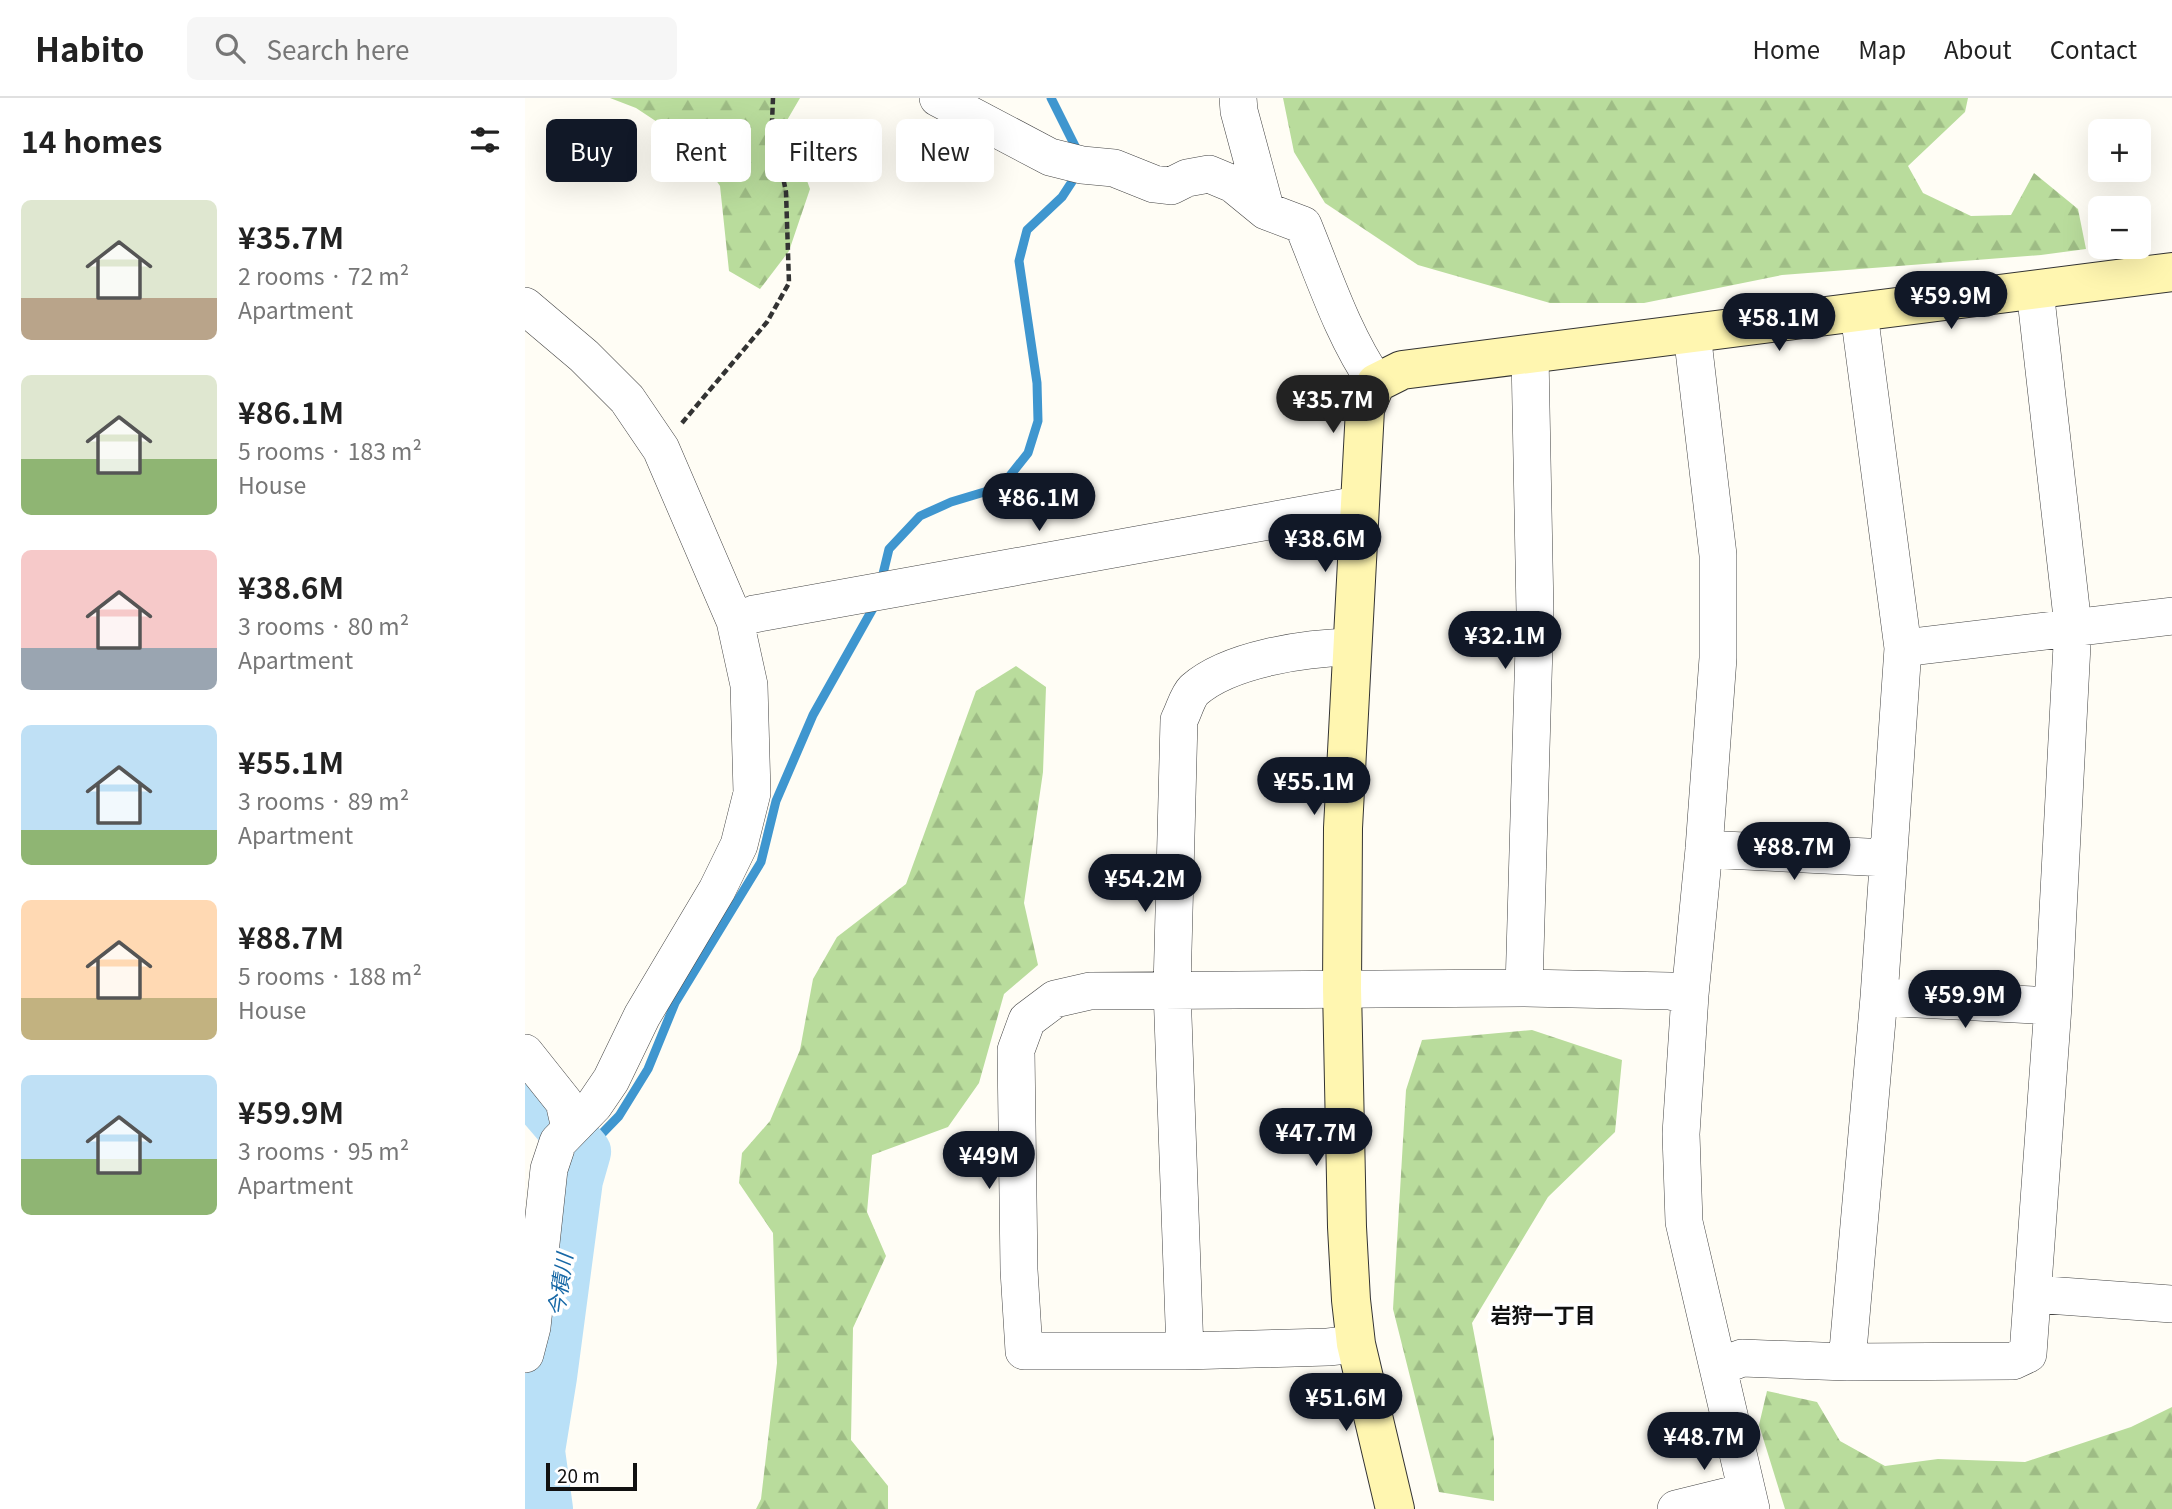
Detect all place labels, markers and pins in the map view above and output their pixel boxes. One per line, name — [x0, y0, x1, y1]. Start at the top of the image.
pin: ¥59.9M — [1894, 272, 2008, 331]
pin: ¥58.1M — [1722, 294, 1836, 353]
pin: ¥35.7M — [1276, 376, 1390, 435]
pin: ¥86.1M — [982, 474, 1096, 533]
pin: ¥38.6M — [1268, 514, 1382, 574]
pin: ¥32.1M — [1448, 612, 1562, 671]
pin: ¥55.1M — [1257, 758, 1371, 817]
pin: ¥88.7M — [1737, 822, 1851, 882]
pin: ¥54.2M — [1088, 854, 1202, 914]
pin: ¥59.9M — [1908, 970, 2022, 1030]
pin: ¥47.7M — [1259, 1108, 1373, 1168]
pin: ¥49M — [948, 1132, 1030, 1191]
pin: ¥51.6M — [1289, 1374, 1403, 1433]
pin: ¥48.7M — [1647, 1412, 1761, 1472]

